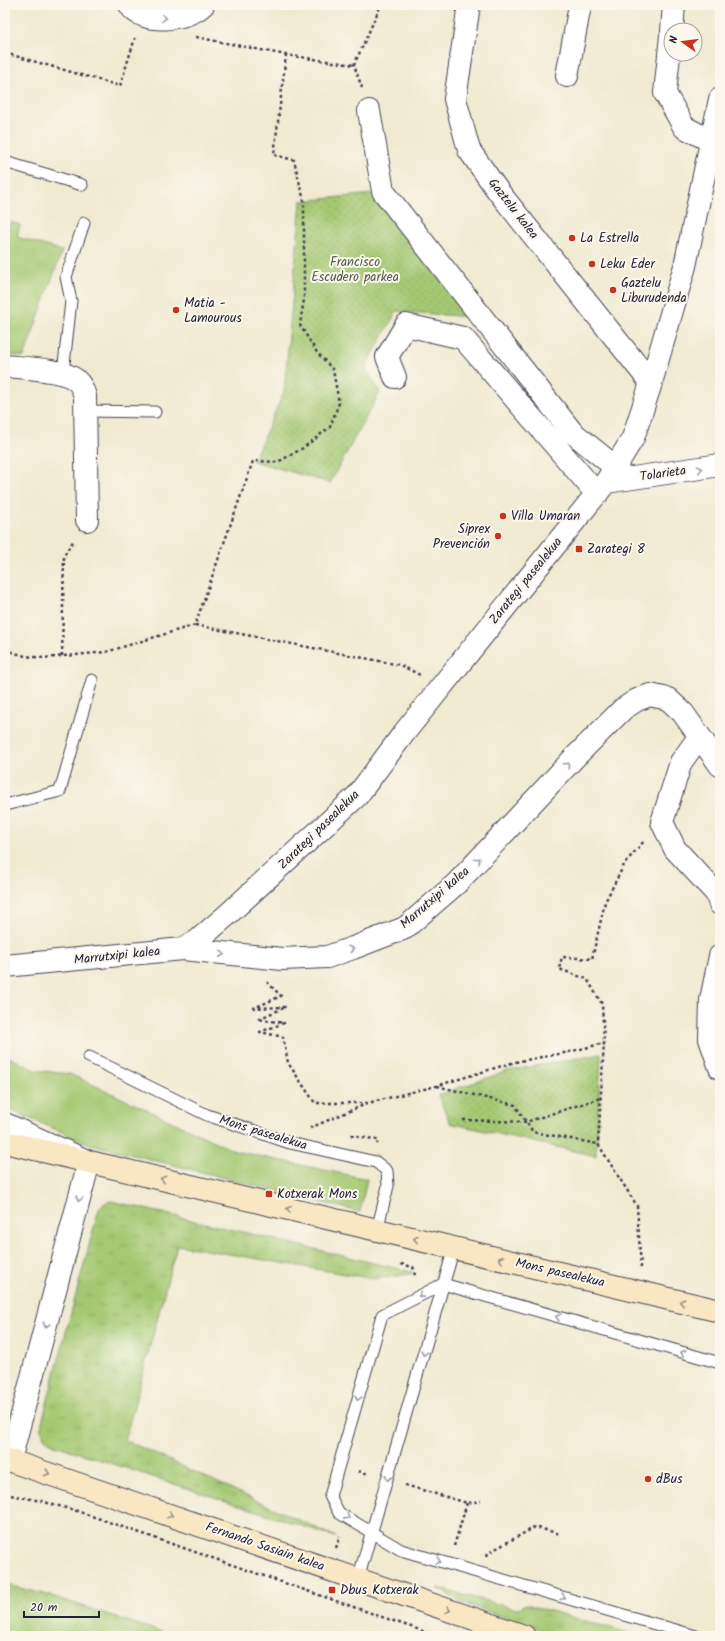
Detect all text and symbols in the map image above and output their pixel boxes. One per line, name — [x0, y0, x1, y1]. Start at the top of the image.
one-way arrow — [161, 14, 167, 22]
north arrow — [663, 22, 703, 62]
text: N — [665, 34, 684, 45]
street label: Gaztelu kalea — [482, 174, 544, 244]
place label: La Estrella — [580, 228, 639, 249]
marker: La Estrella — [567, 233, 577, 243]
park label: Francisco Escudero parkea — [311, 252, 399, 288]
place label: Leku Eder — [600, 254, 655, 275]
marker: Leku Eder — [587, 259, 597, 269]
place label: Gaztelu Liburudenda — [621, 273, 687, 309]
marker: Gaztelu Liburudenda — [608, 285, 618, 295]
place label: Matia - Lamourous — [184, 293, 242, 329]
marker: Matia - Lamourous — [171, 305, 181, 315]
street label: Tolarieta — [639, 460, 687, 488]
one-way arrow — [697, 465, 703, 473]
place label: Villa Umaran — [511, 506, 580, 527]
marker: Villa Umaran — [498, 511, 508, 521]
place label: Siprex Prevención — [433, 519, 490, 555]
marker: Siprex Prevención — [493, 531, 503, 541]
street label: Zarategi pasealekua — [484, 533, 568, 629]
place label: Zarategi 8 — [587, 539, 645, 560]
marker: Zarategi 8 — [574, 544, 584, 554]
one-way arrow — [562, 763, 569, 770]
street label: Zarategi pasealekua — [273, 785, 365, 875]
one-way arrow — [473, 857, 481, 865]
street label: Marrutxipi kalea — [395, 862, 475, 934]
street label: Marrutxipi kalea — [73, 941, 161, 971]
one-way arrow — [347, 945, 354, 954]
one-way arrow — [219, 949, 225, 958]
street label: Mons pasealekua — [216, 1110, 310, 1156]
one-way arrow — [159, 1175, 166, 1184]
place label: Kotxerak Mons — [277, 1184, 358, 1205]
marker: Kotxerak Mons — [264, 1189, 274, 1199]
one-way arrow — [75, 1196, 84, 1203]
one-way arrow — [286, 1205, 292, 1213]
one-way arrow — [412, 1235, 419, 1243]
street label: Mons pasealekua — [513, 1253, 607, 1293]
one-way arrow — [498, 1255, 505, 1264]
one-way arrow — [417, 1290, 425, 1298]
one-way arrow — [679, 1298, 685, 1306]
one-way arrow — [554, 1313, 561, 1322]
one-way arrow — [42, 1321, 51, 1328]
one-way arrow — [420, 1349, 429, 1356]
one-way arrow — [679, 1349, 686, 1358]
one-way arrow — [354, 1394, 363, 1401]
one-way arrow — [43, 1468, 50, 1477]
place label: dBus — [656, 1469, 683, 1490]
one-way arrow — [384, 1474, 393, 1481]
marker: dBus — [643, 1474, 653, 1484]
one-way arrow — [166, 1510, 173, 1519]
one-way arrow — [343, 1512, 350, 1520]
street label: Fernando Sasiain kalea — [203, 1517, 327, 1577]
one-way arrow — [434, 1556, 441, 1565]
place label: Dbus Kotxerak — [340, 1580, 420, 1601]
marker: Dbus Kotxerak — [327, 1585, 337, 1595]
one-way arrow — [559, 1592, 566, 1601]
scale bar — [24, 1593, 99, 1619]
text: 20 m — [30, 1598, 58, 1617]
one-way arrow — [445, 1605, 452, 1614]

